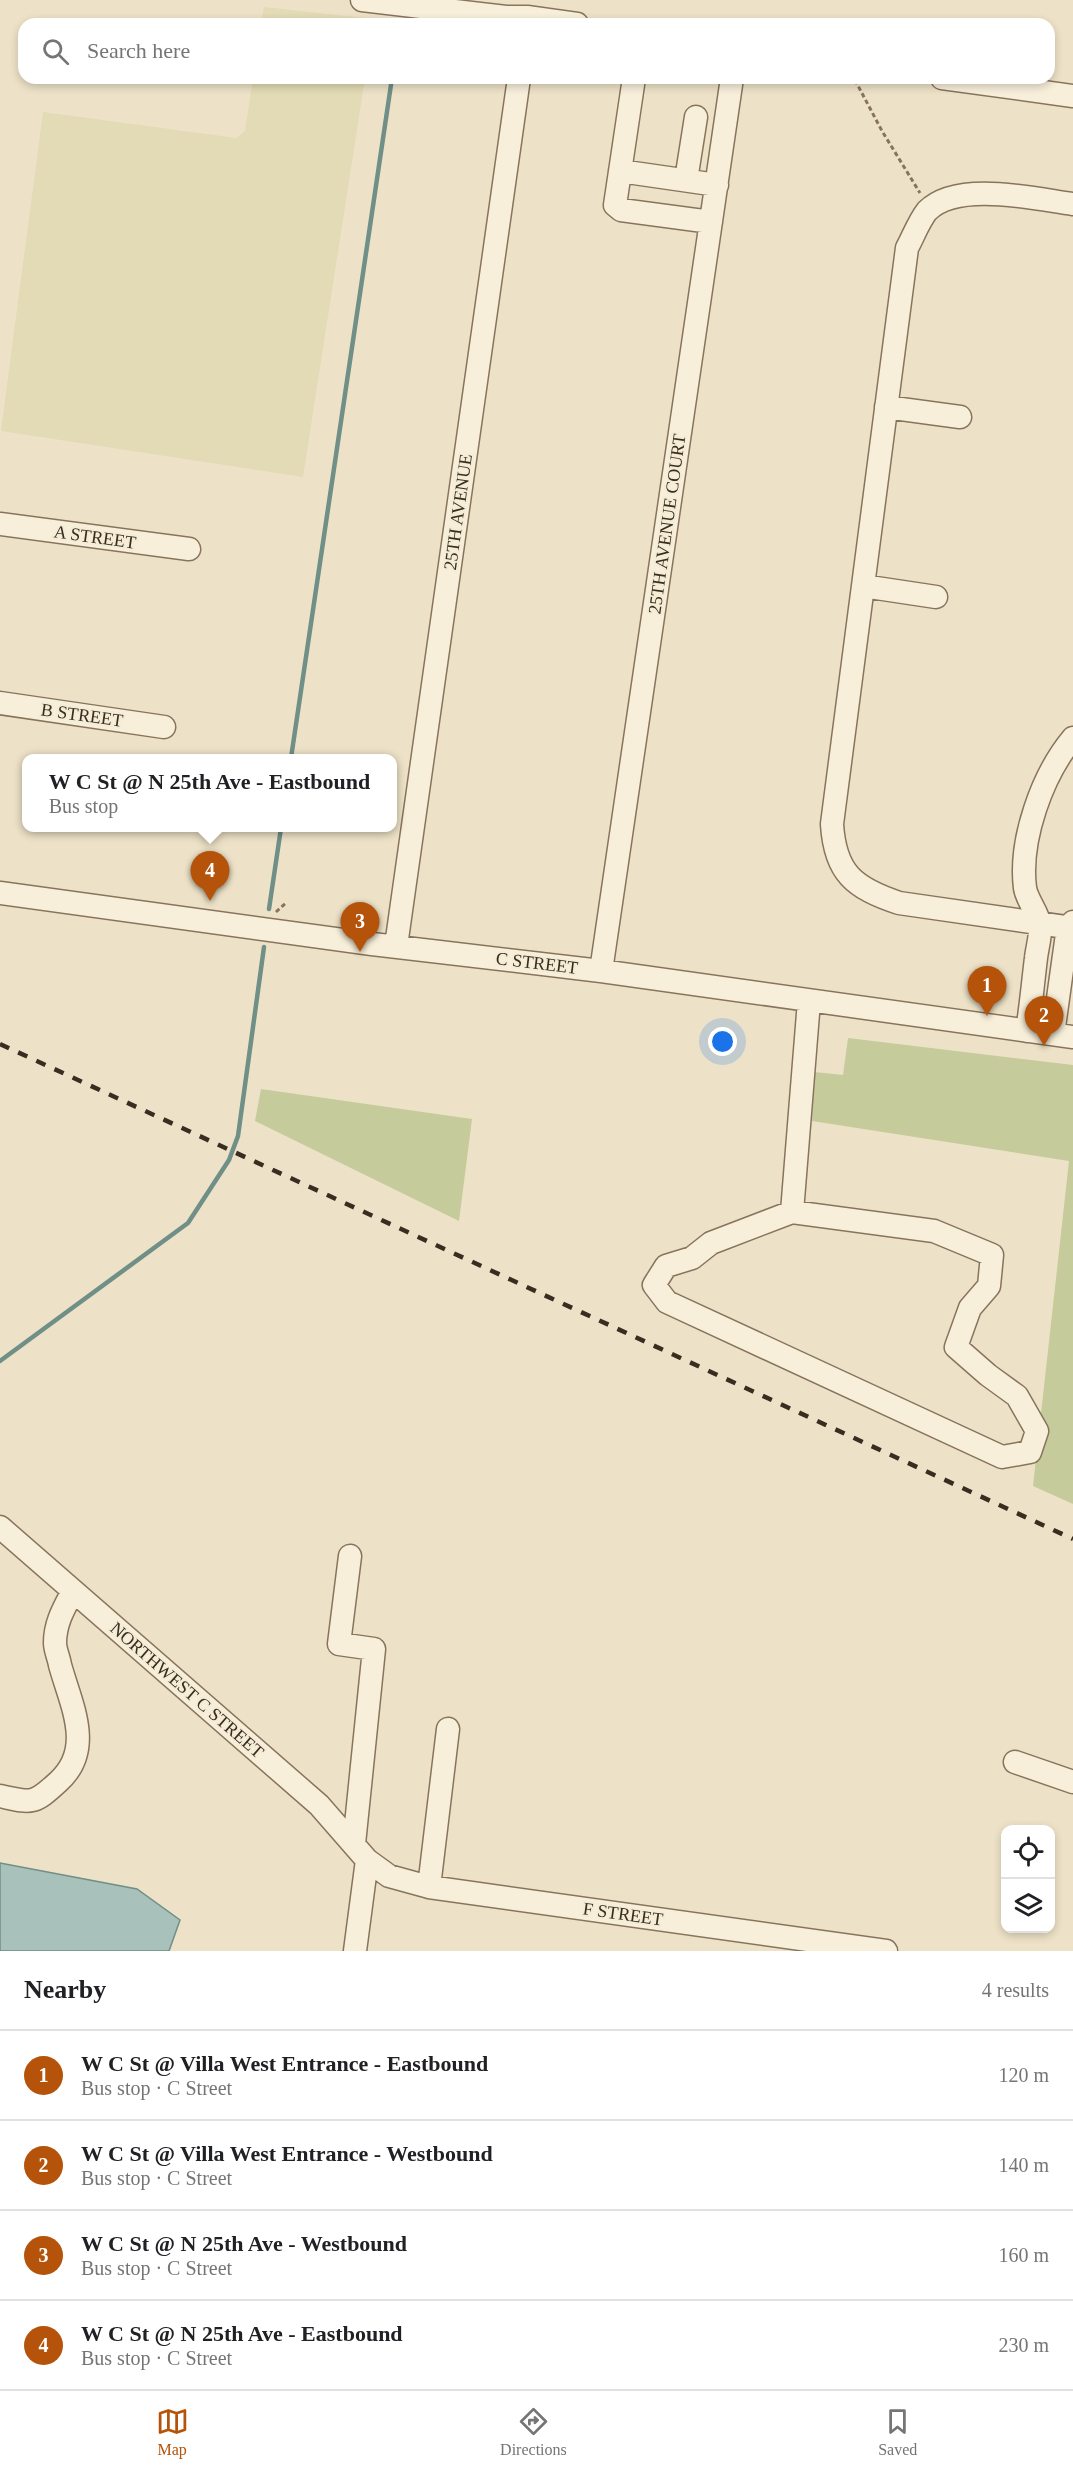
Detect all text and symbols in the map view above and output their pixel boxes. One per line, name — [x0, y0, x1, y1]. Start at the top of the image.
search box — [18, 18, 1055, 84]
icon: search — [39, 35, 72, 68]
text: Search here — [87, 38, 190, 63]
street label: 25TH AVENUE COURT — [644, 433, 690, 615]
street label: 25TH AVENUE — [440, 453, 476, 571]
street label: A STREET — [53, 521, 137, 553]
street label: B STREET — [40, 699, 124, 731]
popup — [22, 754, 397, 832]
text: W C St @ N 25th Ave - Eastbound — [49, 769, 370, 794]
text: Bus stop — [49, 795, 118, 817]
pin: 4 — [190, 852, 230, 901]
pin: 3 — [340, 902, 380, 952]
street label: C STREET — [495, 948, 579, 978]
pin: 1 — [968, 966, 1006, 1016]
pin: 2 — [1024, 996, 1064, 1046]
your location — [708, 1027, 737, 1056]
street label: NORTHWEST C STREET — [106, 1618, 268, 1762]
map controls — [1001, 1825, 1055, 1933]
button: locate — [1001, 1825, 1055, 1879]
button: layers — [1001, 1879, 1055, 1933]
street label: F STREET — [582, 1898, 664, 1930]
text: Nearby — [24, 1975, 106, 2004]
text: 4 results — [982, 1979, 1049, 2001]
text: W C St @ Villa West Entrance - Eastbound — [81, 2051, 488, 2076]
text: 1 — [39, 2064, 49, 2086]
text: 120 m — [998, 2064, 1049, 2086]
text: Bus stop · C Street — [81, 2077, 232, 2099]
text: W C St @ Villa West Entrance - Westbound — [81, 2141, 493, 2166]
text: 2 — [39, 2154, 49, 2176]
text: 140 m — [998, 2154, 1049, 2176]
text: Bus stop · C Street — [81, 2167, 232, 2189]
text: W C St @ N 25th Ave - Westbound — [81, 2231, 407, 2256]
text: 3 — [39, 2244, 49, 2266]
text: 160 m — [998, 2244, 1049, 2266]
text: Bus stop · C Street — [81, 2257, 232, 2279]
text: W C St @ N 25th Ave - Eastbound — [81, 2321, 403, 2346]
text: 4 — [39, 2334, 49, 2356]
text: 230 m — [998, 2334, 1049, 2356]
text: Bus stop · C Street — [81, 2347, 232, 2369]
tab: Map — [156, 2405, 189, 2459]
tab: Directions — [500, 2405, 567, 2459]
tab: Saved — [878, 2405, 917, 2459]

